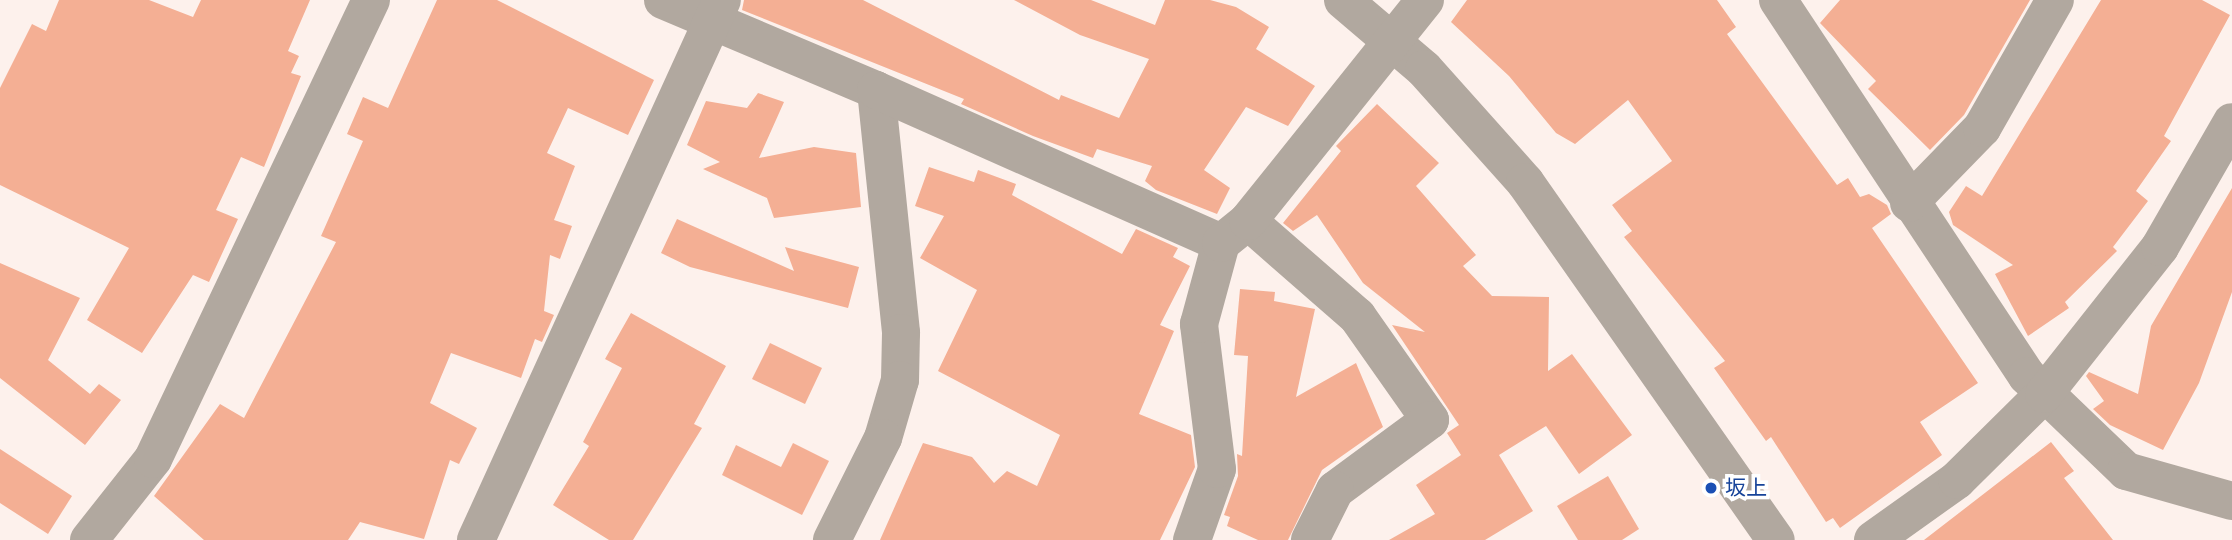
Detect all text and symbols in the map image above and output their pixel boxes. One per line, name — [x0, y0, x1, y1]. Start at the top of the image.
place label: 坂上 — [1725, 475, 1767, 501]
marker: 坂上 — [1703, 480, 1719, 496]

